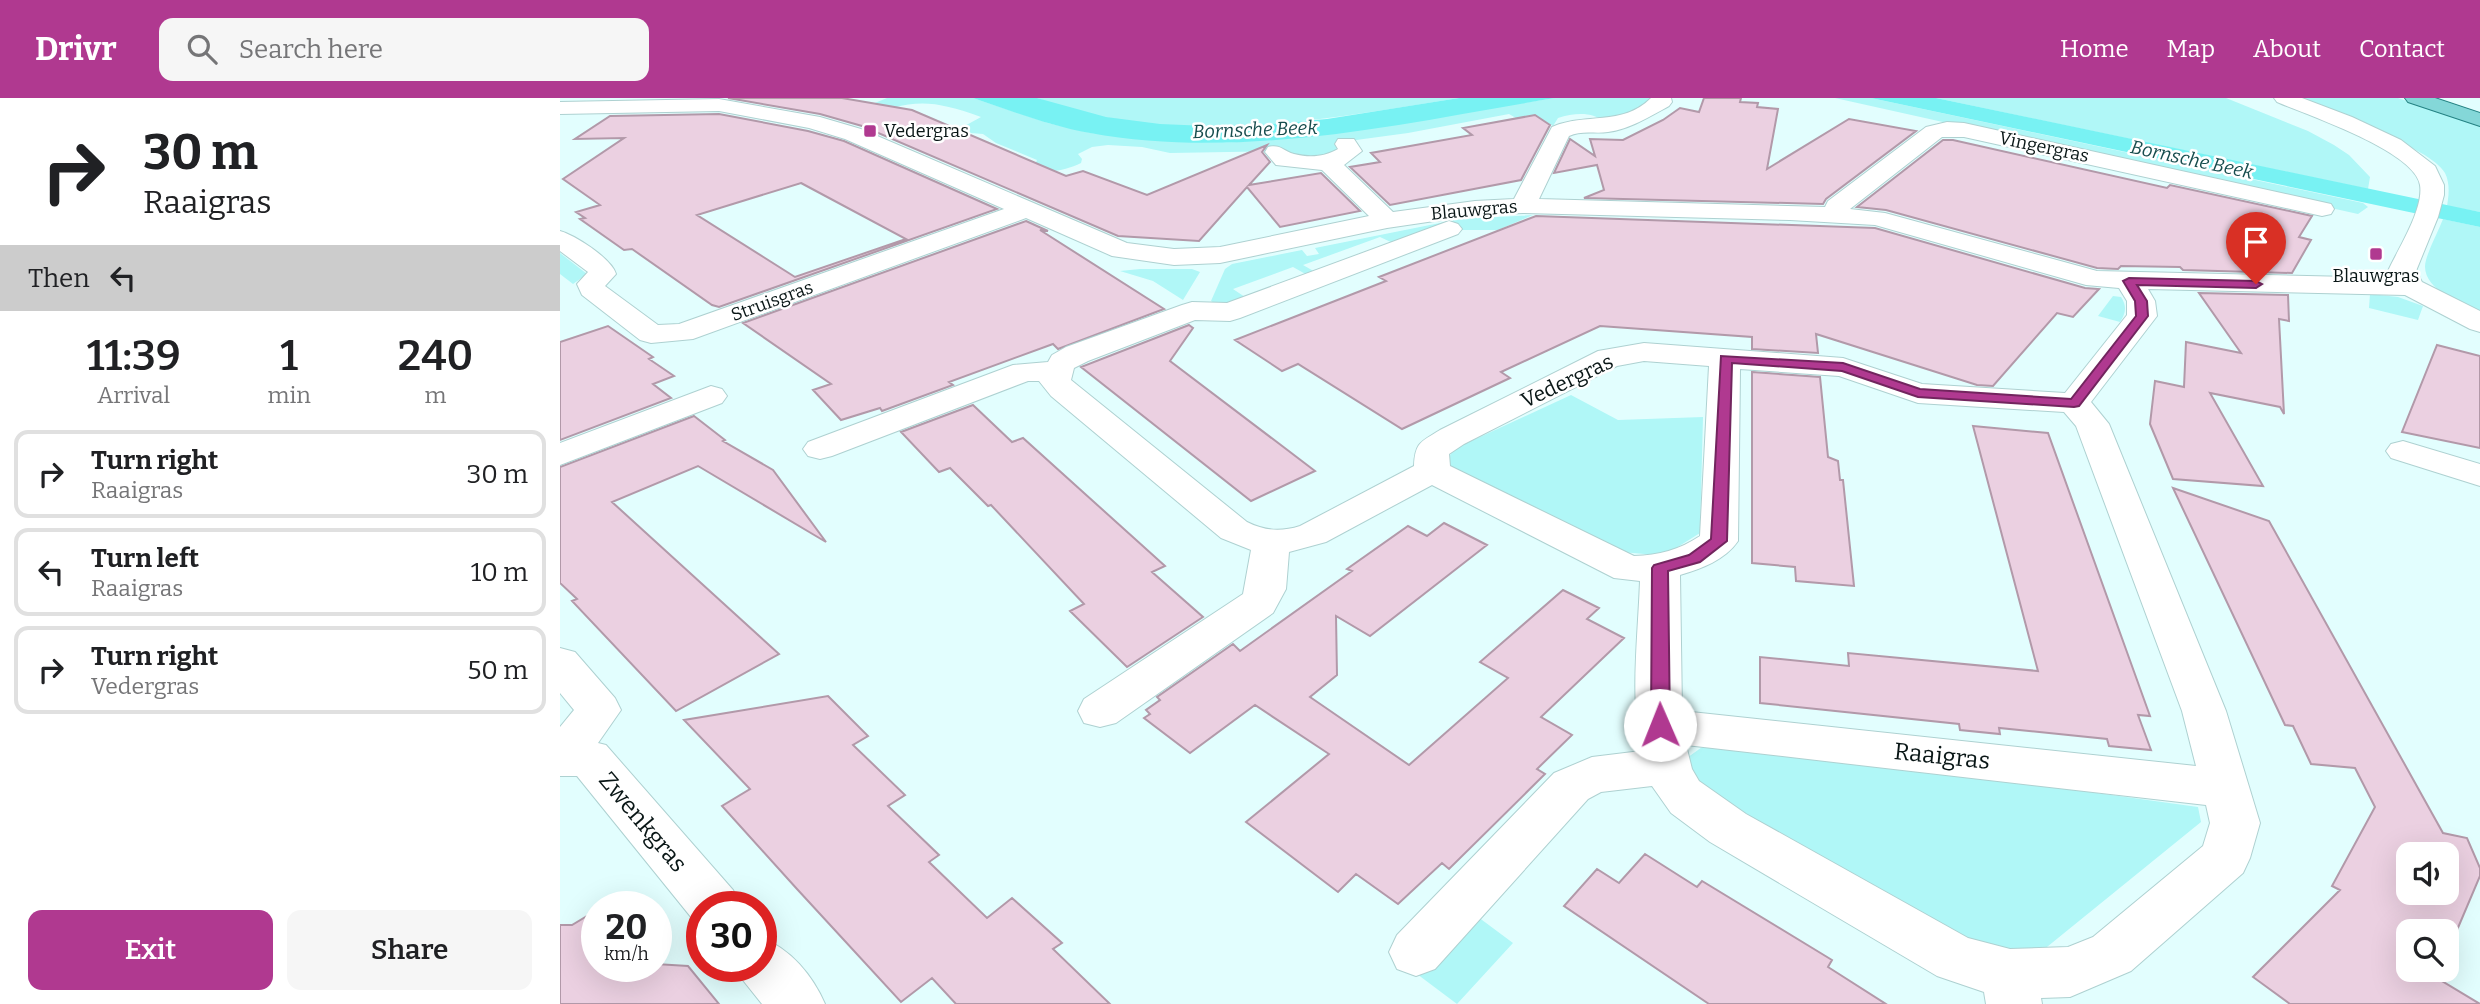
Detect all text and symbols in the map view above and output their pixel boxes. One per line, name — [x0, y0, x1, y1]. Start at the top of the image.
search box — [159, 18, 649, 81]
text: Drivr — [35, 29, 117, 69]
icon: search — [183, 30, 221, 68]
text: Search here — [239, 34, 383, 65]
text: Home — [2060, 35, 2129, 63]
text: Map — [2167, 35, 2215, 63]
text: About — [2253, 35, 2321, 63]
text: Contact — [2359, 35, 2445, 63]
water label: Bornsche Beek — [1192, 116, 1319, 143]
place label: Vedergras — [884, 120, 969, 142]
text: 30 m — [143, 123, 258, 182]
marker: Vedergras — [862, 123, 878, 139]
icon: right — [28, 126, 119, 217]
street label: Vingergras — [1997, 127, 2091, 167]
water label: Bornsche Beek — [2128, 135, 2256, 184]
text: Raaigras — [143, 183, 271, 221]
street label: Blauwgras — [1430, 195, 1518, 225]
pin — [2226, 212, 2286, 284]
icon: arrive — [2237, 223, 2275, 261]
marker: Blauwgras — [2368, 246, 2384, 262]
icon: left — [104, 259, 142, 297]
text: Then — [28, 263, 90, 294]
place label: Blauwgras — [2333, 265, 2419, 287]
street label: Struisgras — [728, 276, 816, 326]
text: 11:39 — [87, 331, 181, 381]
text: 1 — [280, 331, 298, 381]
text: 240 — [398, 331, 473, 381]
street label: Vedergras — [1517, 348, 1617, 414]
text: Arrival — [97, 381, 170, 409]
text: min — [268, 381, 311, 409]
text: m — [424, 381, 446, 409]
text: Turn right — [91, 445, 218, 476]
icon: right — [32, 455, 70, 493]
text: 30 m — [467, 459, 528, 490]
text: Raaigras — [91, 476, 183, 504]
text: Turn left — [91, 543, 199, 574]
icon: left — [32, 553, 70, 591]
text: 10 m — [471, 557, 528, 588]
text: Raaigras — [91, 574, 183, 602]
text: Turn right — [91, 641, 218, 672]
icon: right — [32, 651, 70, 689]
text: 50 m — [467, 655, 528, 686]
text: Vedergras — [91, 672, 199, 700]
position arrow — [1623, 688, 1697, 762]
street label: Raaigras — [1893, 737, 1991, 775]
street label: Zwenkgras — [593, 766, 693, 878]
map controls — [2396, 842, 2459, 982]
button: sound — [2396, 842, 2459, 905]
speed limit sign: 30 — [686, 891, 777, 982]
text: 20 — [606, 906, 647, 948]
button: Exit — [28, 910, 273, 990]
button: Share — [287, 910, 532, 990]
button: search — [2396, 919, 2459, 982]
text: km/h — [604, 943, 649, 965]

